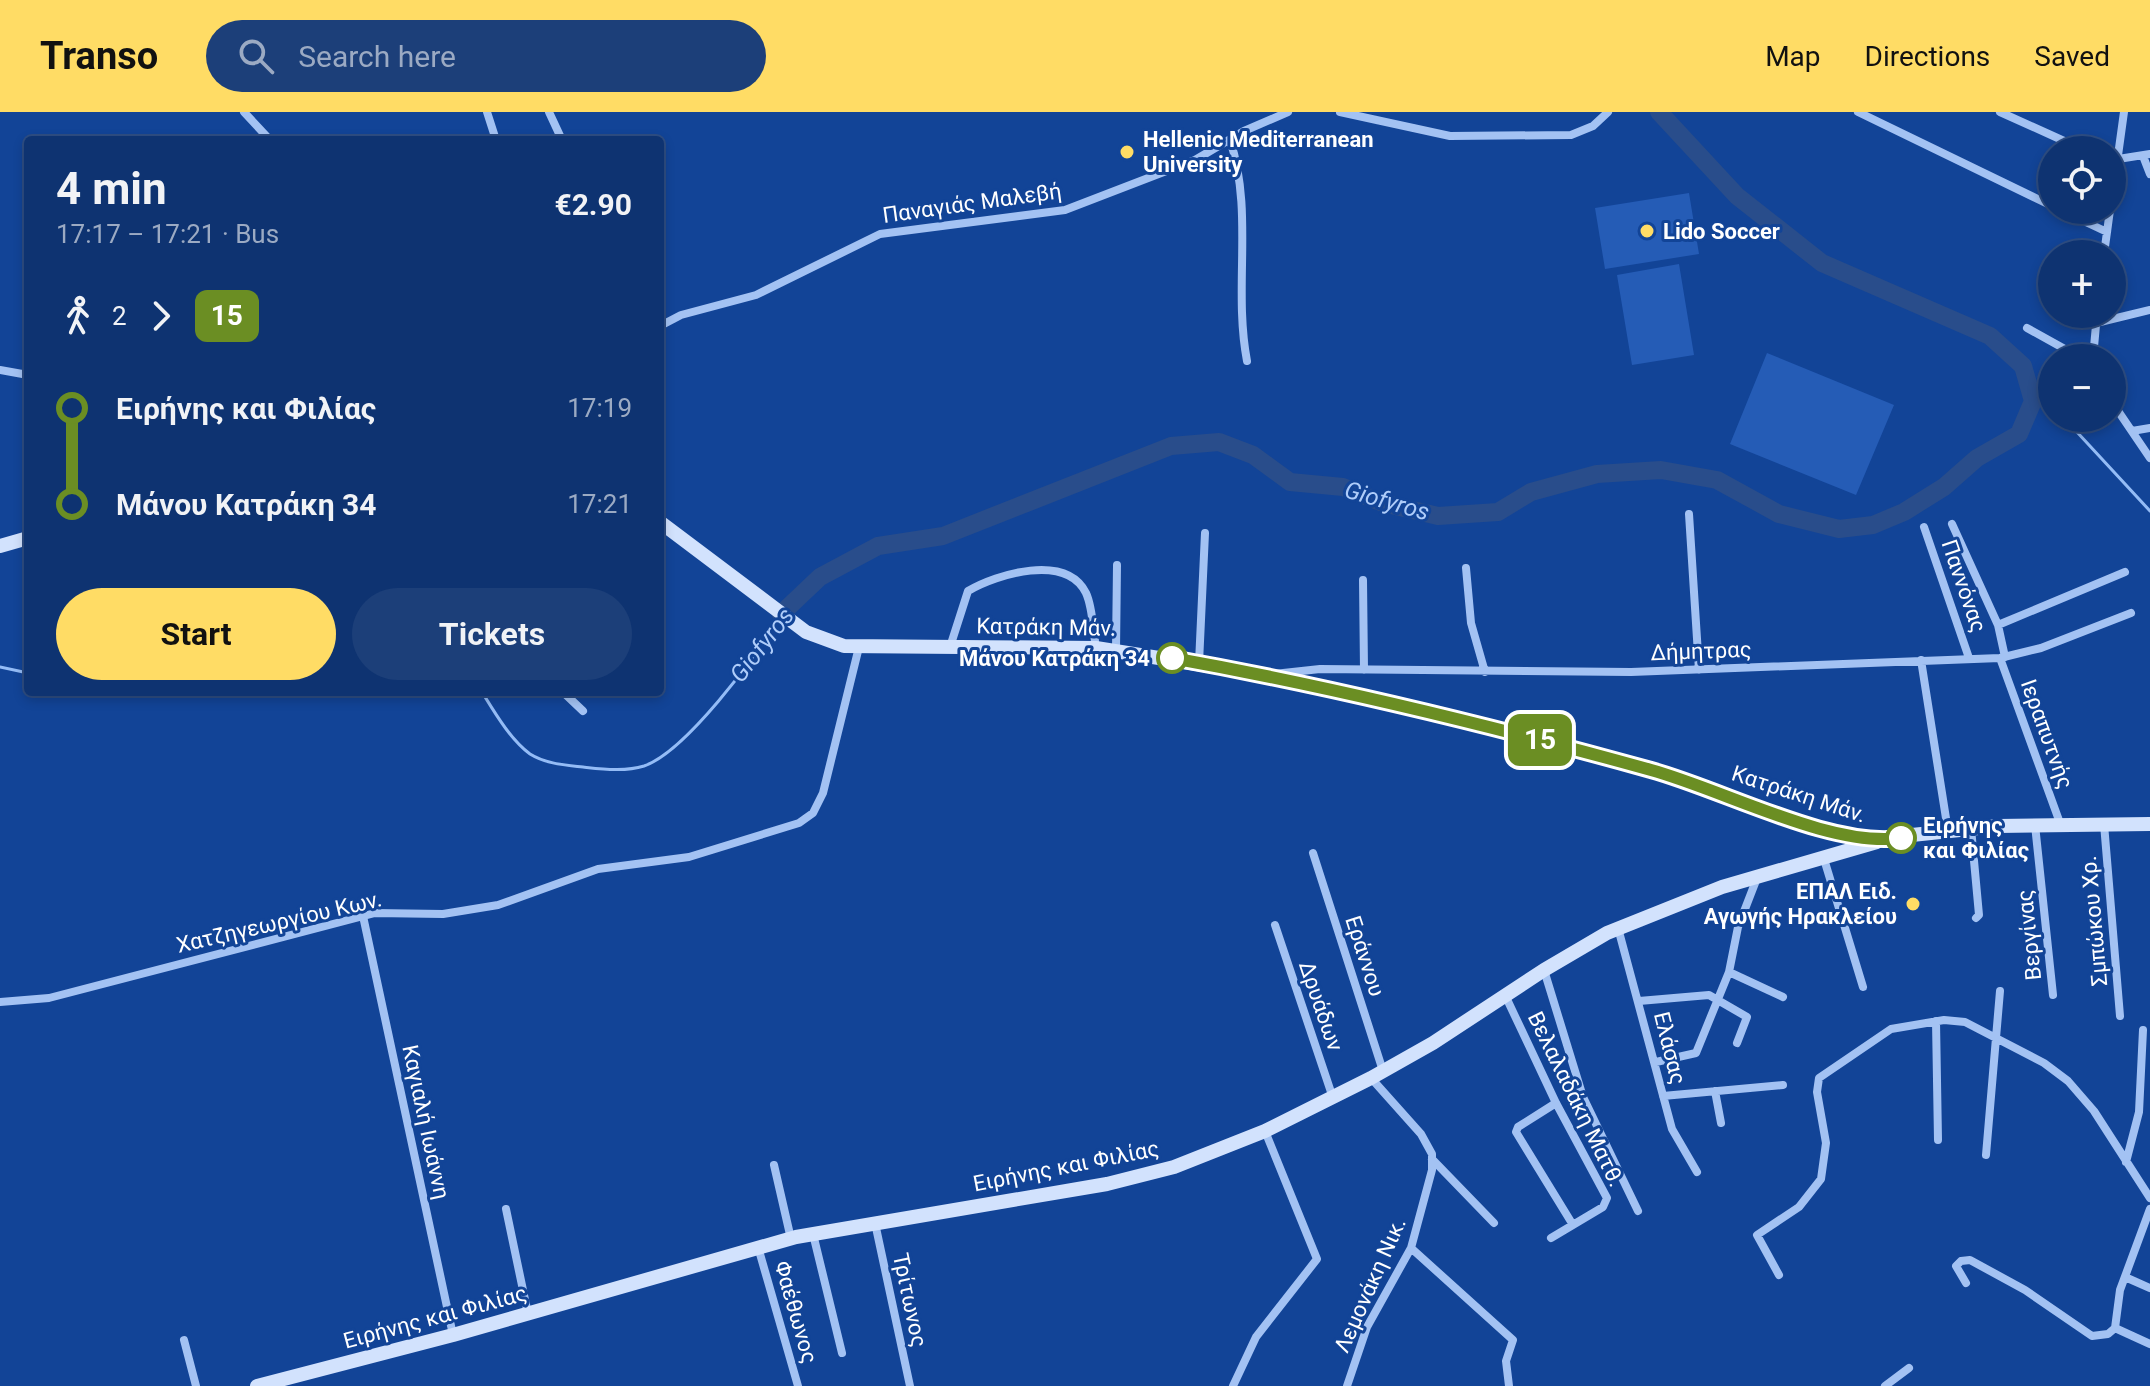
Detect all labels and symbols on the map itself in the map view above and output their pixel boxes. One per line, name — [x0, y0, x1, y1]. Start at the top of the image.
place label: Hellenic Mediterranean University — [1143, 127, 1374, 177]
marker: Hellenic Mediterranean University — [1118, 143, 1136, 161]
street label: Παναγιάς Μαλεβή — [881, 178, 1063, 228]
place label: Lido Soccer — [1663, 219, 1780, 244]
marker: Lido Soccer — [1638, 222, 1656, 240]
water label: Giofyros — [1341, 476, 1433, 526]
street label: Παννόνας — [1936, 536, 1992, 636]
water label: Giofyros — [724, 602, 800, 688]
street label: Κατράκη Μάν. — [976, 613, 1116, 641]
street label: Δήμητρας — [1650, 637, 1752, 665]
marker: Μάνου Κατράκη 34 — [1157, 643, 1187, 673]
place label: Μάνου Κατράκη 34 — [959, 646, 1150, 671]
street label: Ιεραπυτνής — [2016, 676, 2078, 792]
line badge: 15 — [1504, 714, 1576, 766]
street label: Κατράκη Μάν. — [1729, 761, 1869, 827]
place label: Ειρήνης και Φιλίας — [1923, 813, 2029, 863]
marker: Ειρήνης και Φιλίας — [1886, 823, 1916, 853]
street label: Σμπώκου Χρ. — [2076, 855, 2112, 987]
place label: ΕΠΑΛ Ειδ. Αγωγής Ηρακλείου — [1704, 879, 1897, 929]
street label: Χατζηγεωργίου Κων. — [174, 886, 384, 958]
street label: Βεργίνας — [2012, 888, 2046, 982]
marker: ΕΠΑΛ Ειδ. Αγωγής Ηρακλείου — [1904, 895, 1922, 913]
street label: Εράννου — [1340, 913, 1390, 999]
street label: Δρυάδων — [1294, 958, 1348, 1055]
street label: Βελαλαδάκη Ματθ. — [1523, 1007, 1629, 1191]
street label: Ελάσας — [1649, 1009, 1691, 1087]
street label: Καγιαλή Ιωάννη — [397, 1043, 455, 1201]
street label: Ειρήνης και Φιλίας — [971, 1136, 1161, 1196]
street label: Λεμονάκη Νικ. — [1329, 1214, 1411, 1356]
street label: Τρίτωνος — [888, 1251, 932, 1349]
street label: Φαέθωνος — [769, 1258, 823, 1366]
street label: Ειρήνης και Φιλίας — [341, 1280, 529, 1354]

